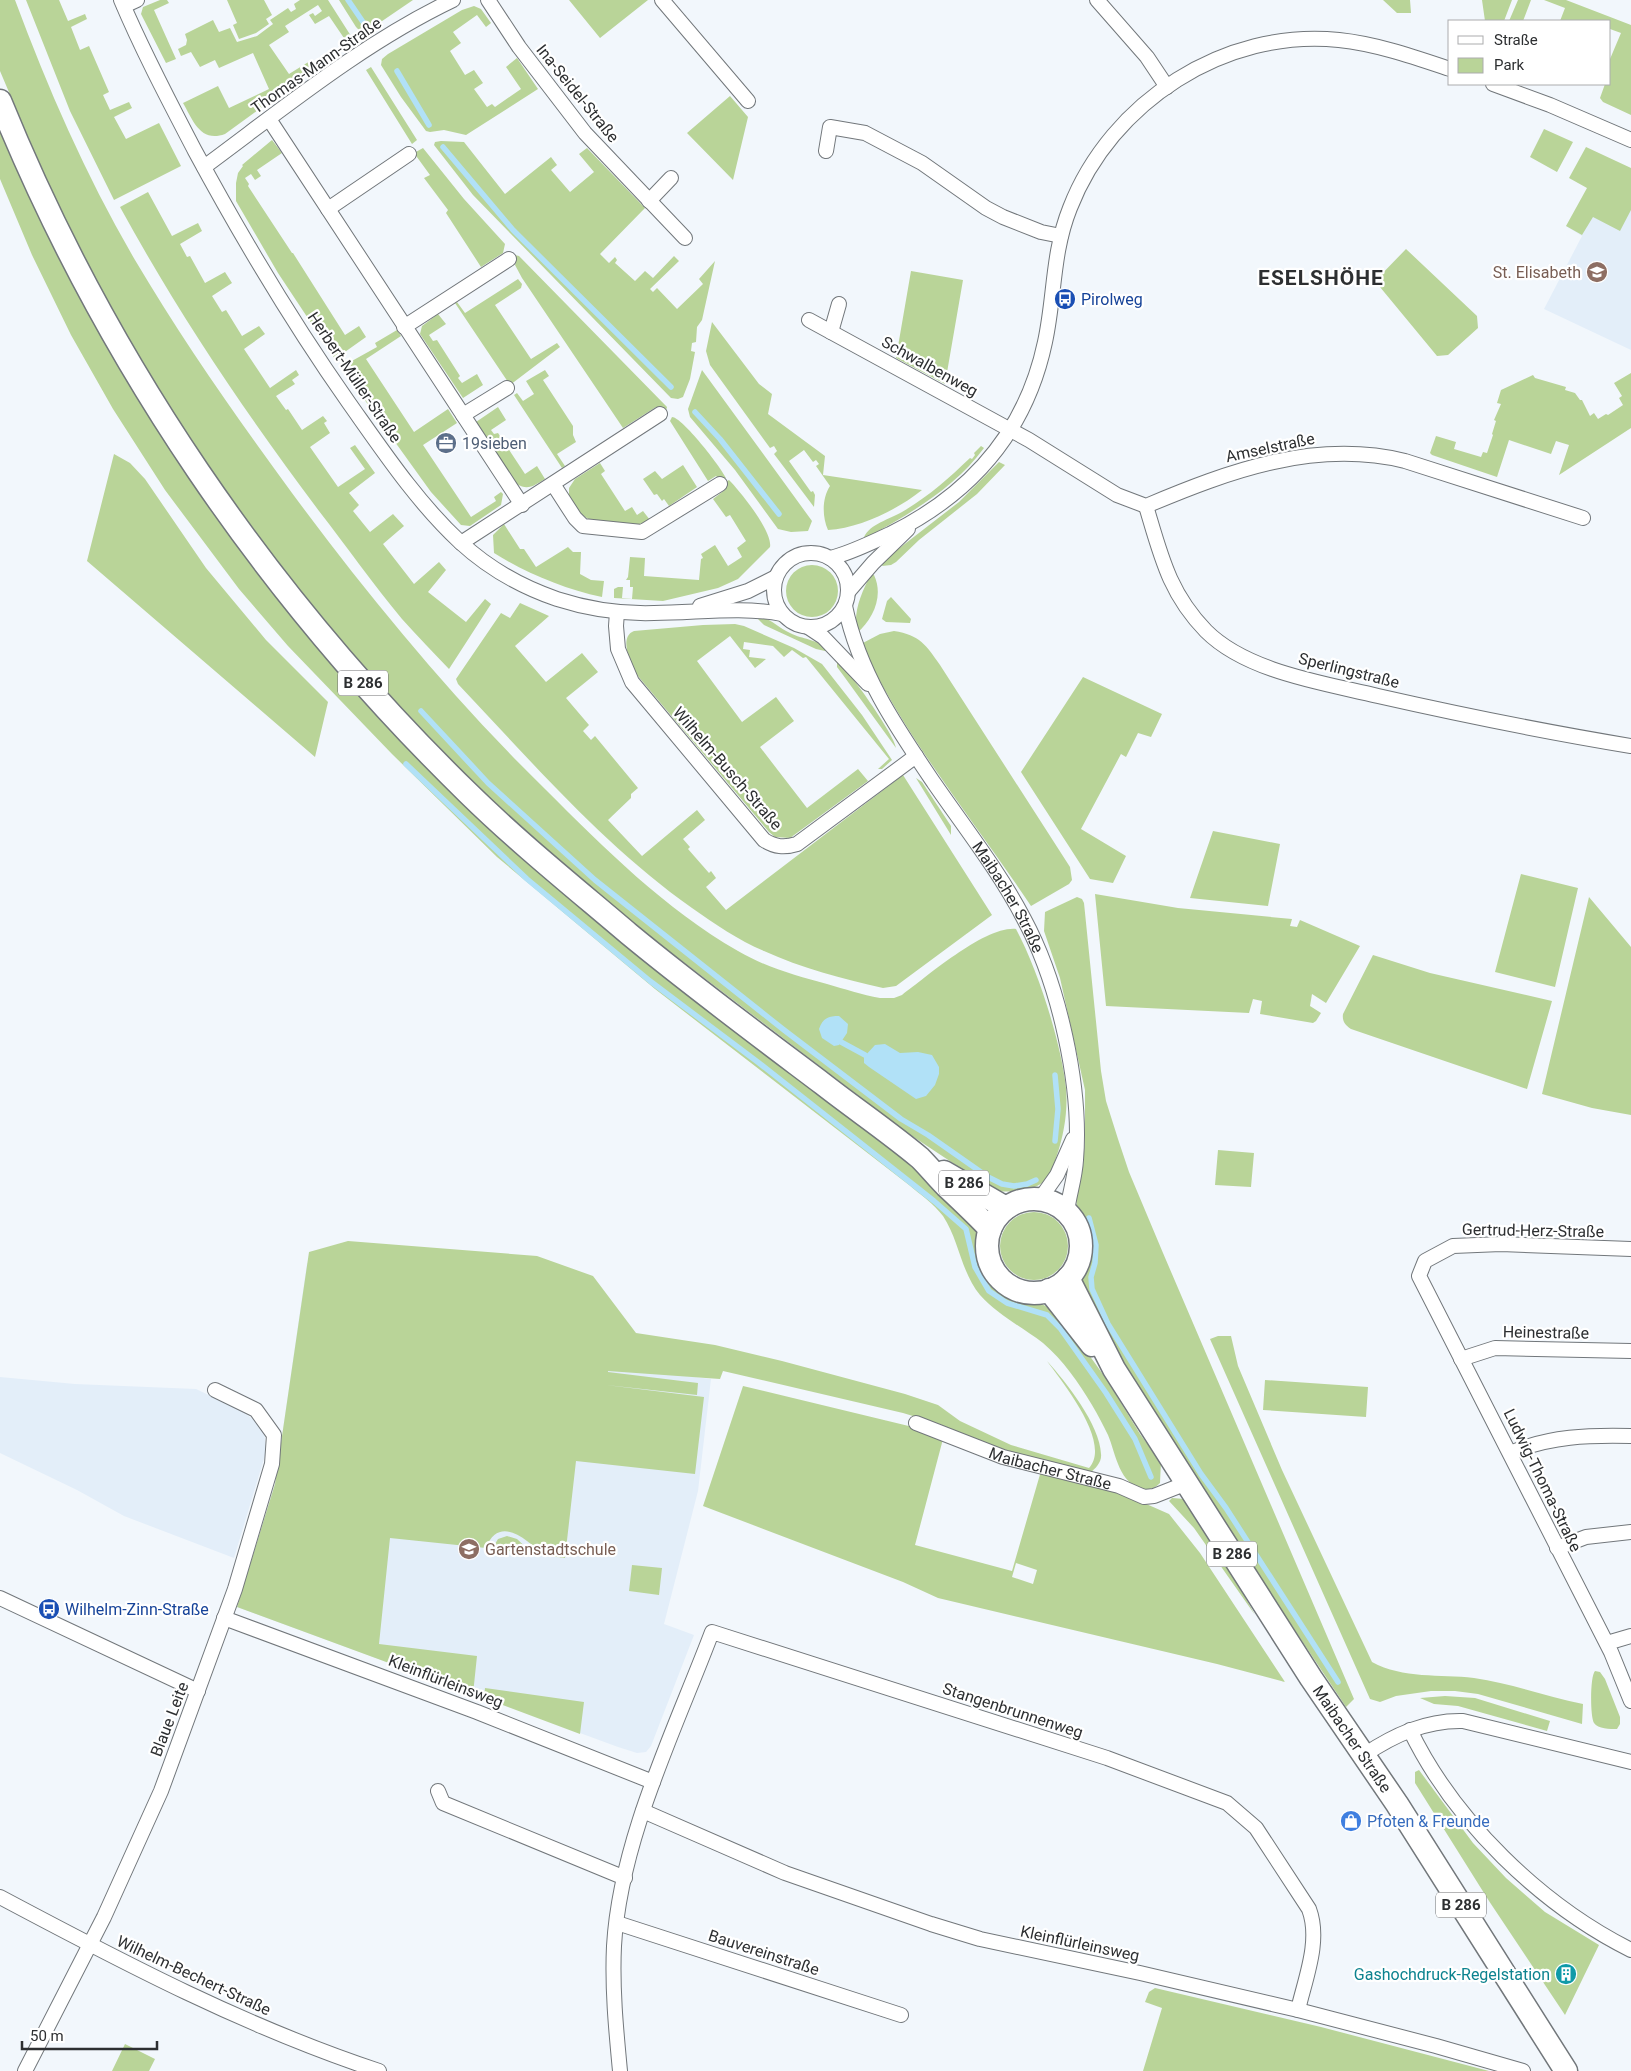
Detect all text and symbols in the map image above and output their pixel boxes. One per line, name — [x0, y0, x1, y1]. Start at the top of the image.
street label: Thomas-Mann-Straße — [248, 13, 385, 117]
legend — [1448, 20, 1611, 85]
text: Straße — [1494, 31, 1538, 49]
street label: Ina-Seidel-Straße — [532, 40, 623, 146]
text: Park — [1494, 56, 1525, 74]
school or university icon: St. Elisabeth — [1585, 260, 1609, 284]
place label: St. Elisabeth — [1493, 263, 1581, 282]
district label: ESELSHÖHE — [1258, 266, 1384, 290]
bus stop icon: Pirolweg — [1053, 287, 1077, 311]
place label: Pirolweg — [1081, 290, 1143, 309]
street label: Herbert-Müller-Straße — [304, 308, 405, 446]
street label: Schwalbenweg — [878, 332, 981, 401]
street label: Amselstraße — [1224, 429, 1316, 466]
office icon: 19sieben — [434, 431, 458, 455]
place label: 19sieben — [462, 434, 527, 453]
street label: Sperlingstraße — [1296, 649, 1401, 692]
road number: B 286 — [338, 670, 388, 696]
street label: Wilhelm-Busch-Straße — [669, 703, 786, 834]
street label: Maibacher Straße — [968, 838, 1048, 956]
road number: B 286 — [939, 1170, 989, 1196]
street label: Gertrud-Herz-Straße — [1462, 1220, 1604, 1241]
street label: Heinestraße — [1503, 1322, 1589, 1343]
street label: Ludwig-Thoma-Straße — [1500, 1406, 1585, 1555]
street label: Maibacher Straße — [986, 1443, 1113, 1494]
school or university icon: Gartenstadtschule — [457, 1537, 481, 1561]
place label: Gartenstadtschule — [485, 1540, 616, 1559]
road number: B 286 — [1207, 1542, 1257, 1566]
bus stop icon: Wilhelm-Zinn-Straße — [37, 1597, 61, 1621]
place label: Wilhelm-Zinn-Straße — [65, 1600, 209, 1619]
street label: Kleinflürleinsweg — [386, 1651, 506, 1712]
street label: Blaue Leite — [147, 1679, 192, 1759]
street label: Stangenbrunnenweg — [940, 1679, 1085, 1742]
street label: Maibacher Straße — [1309, 1682, 1395, 1796]
shop icon: Pfoten & Freunde — [1339, 1809, 1363, 1833]
place label: Pfoten & Freunde — [1367, 1812, 1490, 1831]
road number: B 286 — [1436, 1892, 1486, 1918]
street label: Kleinflürleinsweg — [1019, 1922, 1141, 1965]
street label: Bauvereinstraße — [706, 1926, 822, 1979]
street label: Wilhelm-Bechert-Straße — [114, 1931, 274, 2020]
building icon: Gashochdruck-Regelstation — [1554, 1962, 1578, 1986]
place label: Gashochdruck-Regelstation — [1354, 1965, 1550, 1984]
scale bar — [22, 2018, 158, 2050]
text: 50 m — [30, 2027, 64, 2045]

